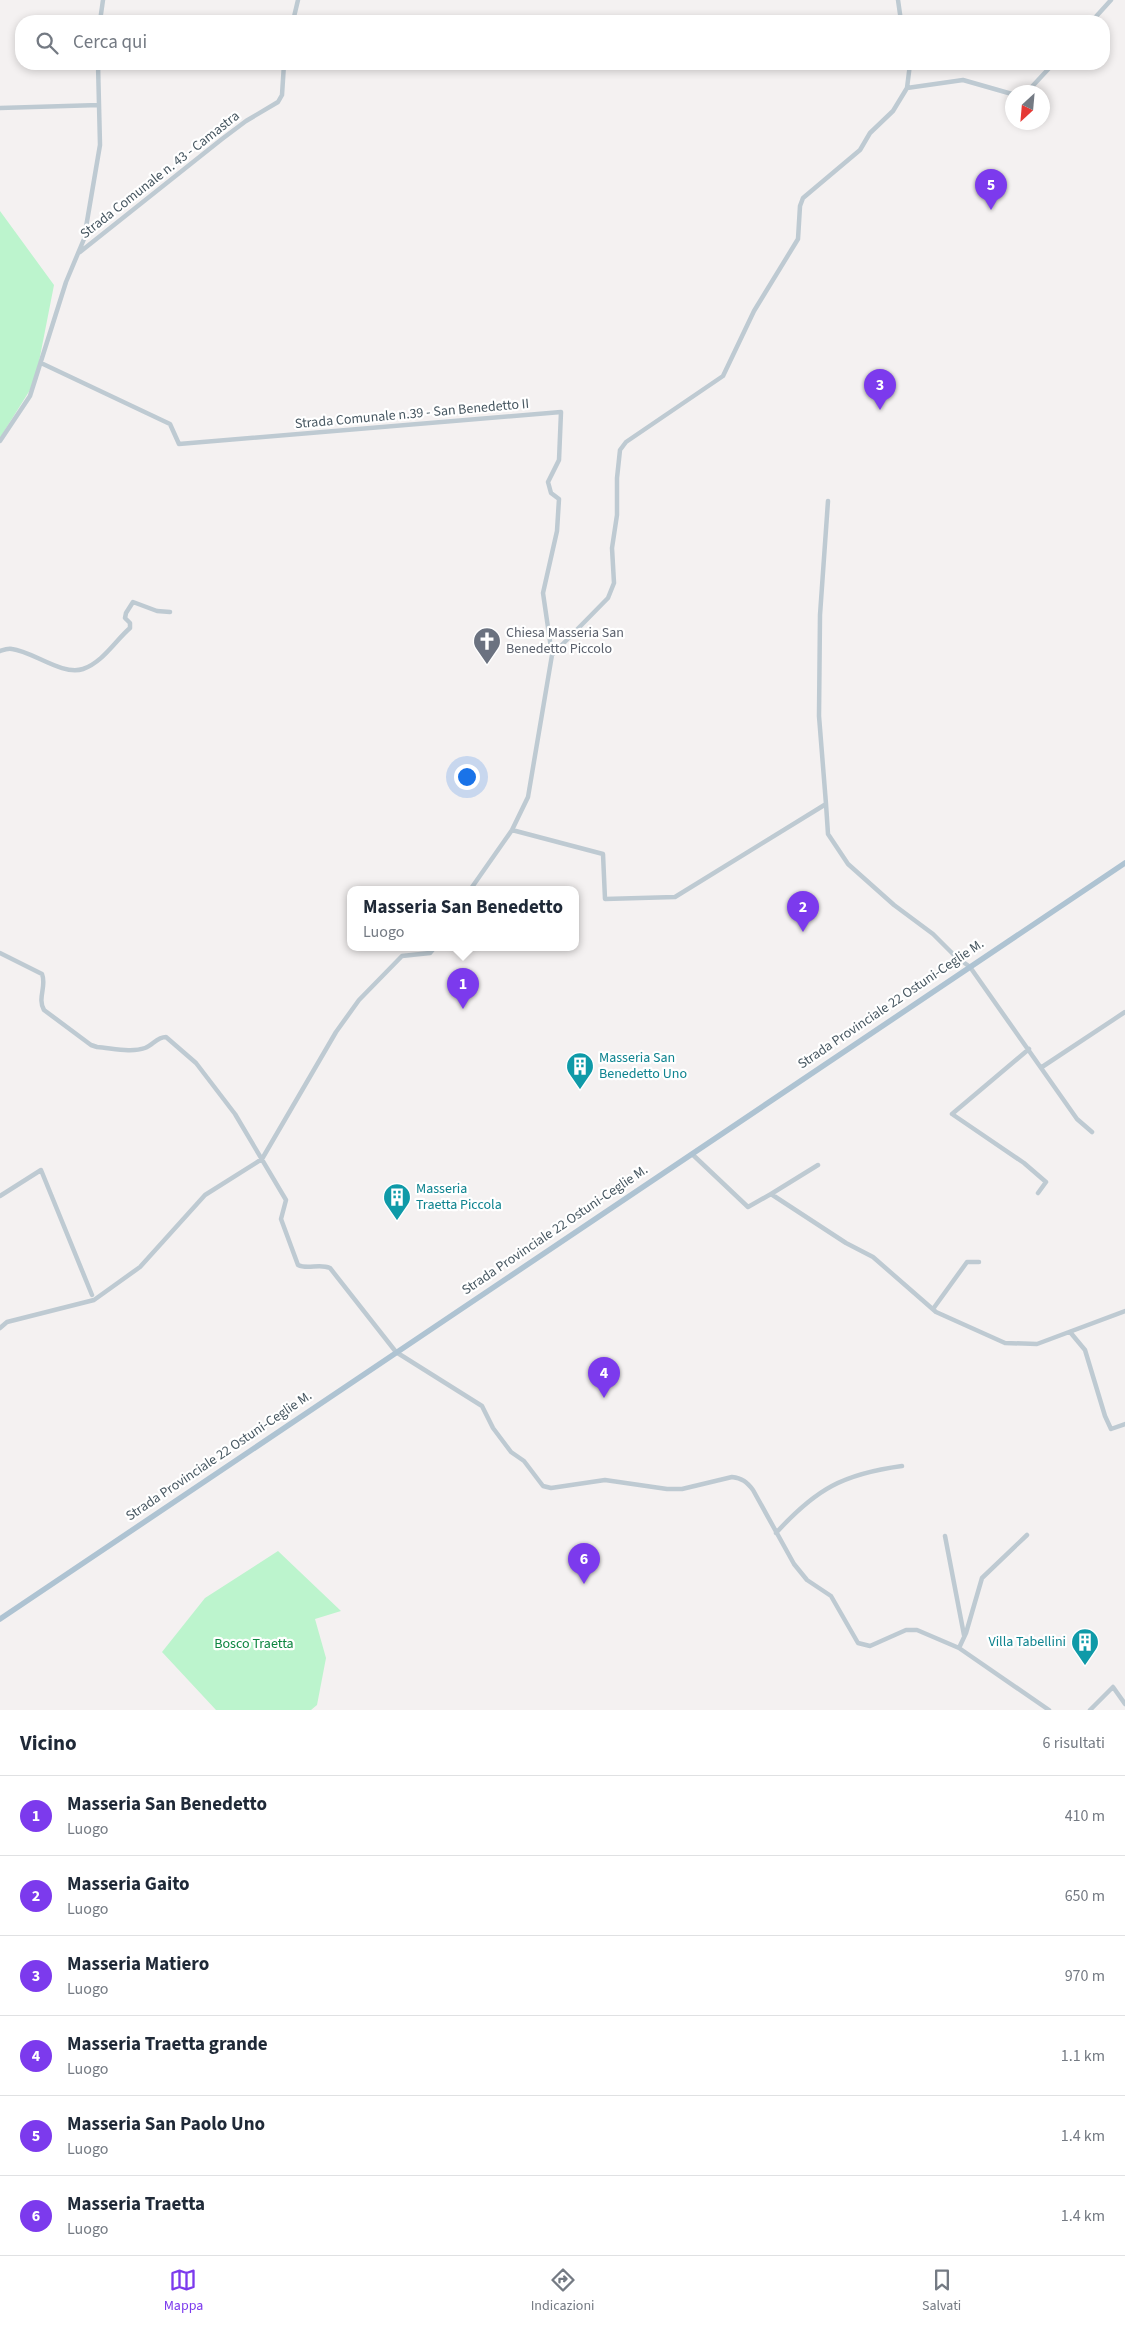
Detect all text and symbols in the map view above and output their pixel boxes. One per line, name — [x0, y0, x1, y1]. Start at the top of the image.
search box — [15, 15, 1110, 70]
icon: search — [33, 29, 61, 57]
text: Cerca qui — [73, 29, 147, 56]
north arrow — [1005, 85, 1050, 130]
street label: Strada Comunale n. 43 - Camastra — [76, 106, 244, 244]
pin: 5 — [975, 169, 1007, 210]
pin: 3 — [864, 369, 896, 410]
street label: Strada Comunale n.39 - San Benedetto II — [294, 394, 530, 434]
place label: Chiesa Masseria San Benedetto Piccolo — [506, 623, 624, 659]
church icon: Chiesa Masseria San Benedetto Piccolo — [472, 626, 502, 665]
your location — [454, 764, 480, 790]
popup — [347, 886, 579, 951]
pin: 2 — [787, 891, 819, 932]
text: Masseria San Benedetto — [363, 894, 563, 921]
text: Luogo — [363, 921, 405, 943]
street label: Strada Provinciale 22 Ostuni-Ceglie M. — [794, 934, 988, 1074]
pin: 1 — [447, 968, 479, 1009]
place label: Masseria San Benedetto Uno — [599, 1048, 687, 1084]
building icon: Masseria San Benedetto Uno — [565, 1051, 595, 1090]
street label: Strada Provinciale 22 Ostuni-Ceglie M. — [458, 1160, 652, 1300]
place label: Masseria Traetta Piccola — [416, 1179, 502, 1215]
building icon: Masseria Traetta Piccola — [382, 1182, 412, 1221]
pin: 4 — [588, 1357, 620, 1398]
street label: Strada Provinciale 22 Ostuni-Ceglie M. — [122, 1386, 316, 1526]
pin: 6 — [568, 1543, 600, 1584]
building icon: Villa Tabellini — [1070, 1627, 1100, 1666]
place label: Villa Tabellini — [988, 1632, 1066, 1652]
park label: Bosco Traetta — [214, 1634, 294, 1654]
text: Vicino — [20, 1728, 77, 1758]
text: 6 risultati — [1043, 1732, 1105, 1754]
text: Masseria San Benedetto — [67, 1791, 267, 1818]
text: 1 — [32, 1805, 40, 1827]
text: 410 m — [1065, 1805, 1105, 1827]
text: Luogo — [67, 1818, 109, 1840]
text: Masseria Gaito — [67, 1871, 190, 1898]
text: 2 — [32, 1885, 40, 1907]
text: 650 m — [1065, 1885, 1105, 1907]
text: Luogo — [67, 1898, 109, 1920]
text: Masseria Matiero — [67, 1951, 209, 1978]
text: 3 — [32, 1965, 40, 1987]
text: 970 m — [1065, 1965, 1105, 1987]
text: Luogo — [67, 1978, 109, 2000]
text: Masseria Traetta grande — [67, 2031, 268, 2058]
text: 4 — [32, 2045, 40, 2067]
text: 1.1 km — [1061, 2045, 1105, 2067]
text: Luogo — [67, 2058, 109, 2080]
text: Masseria San Paolo Uno — [67, 2111, 265, 2138]
text: 5 — [32, 2125, 40, 2147]
text: 1.4 km — [1061, 2125, 1105, 2147]
text: Luogo — [67, 2138, 109, 2160]
text: Masseria Traetta — [67, 2191, 205, 2218]
text: 6 — [32, 2205, 40, 2227]
text: 1.4 km — [1061, 2205, 1105, 2227]
text: Luogo — [67, 2218, 109, 2240]
tab: Mappa — [164, 2266, 203, 2316]
tab: Indicazioni — [531, 2266, 595, 2316]
tab: Salvati — [922, 2266, 961, 2316]

